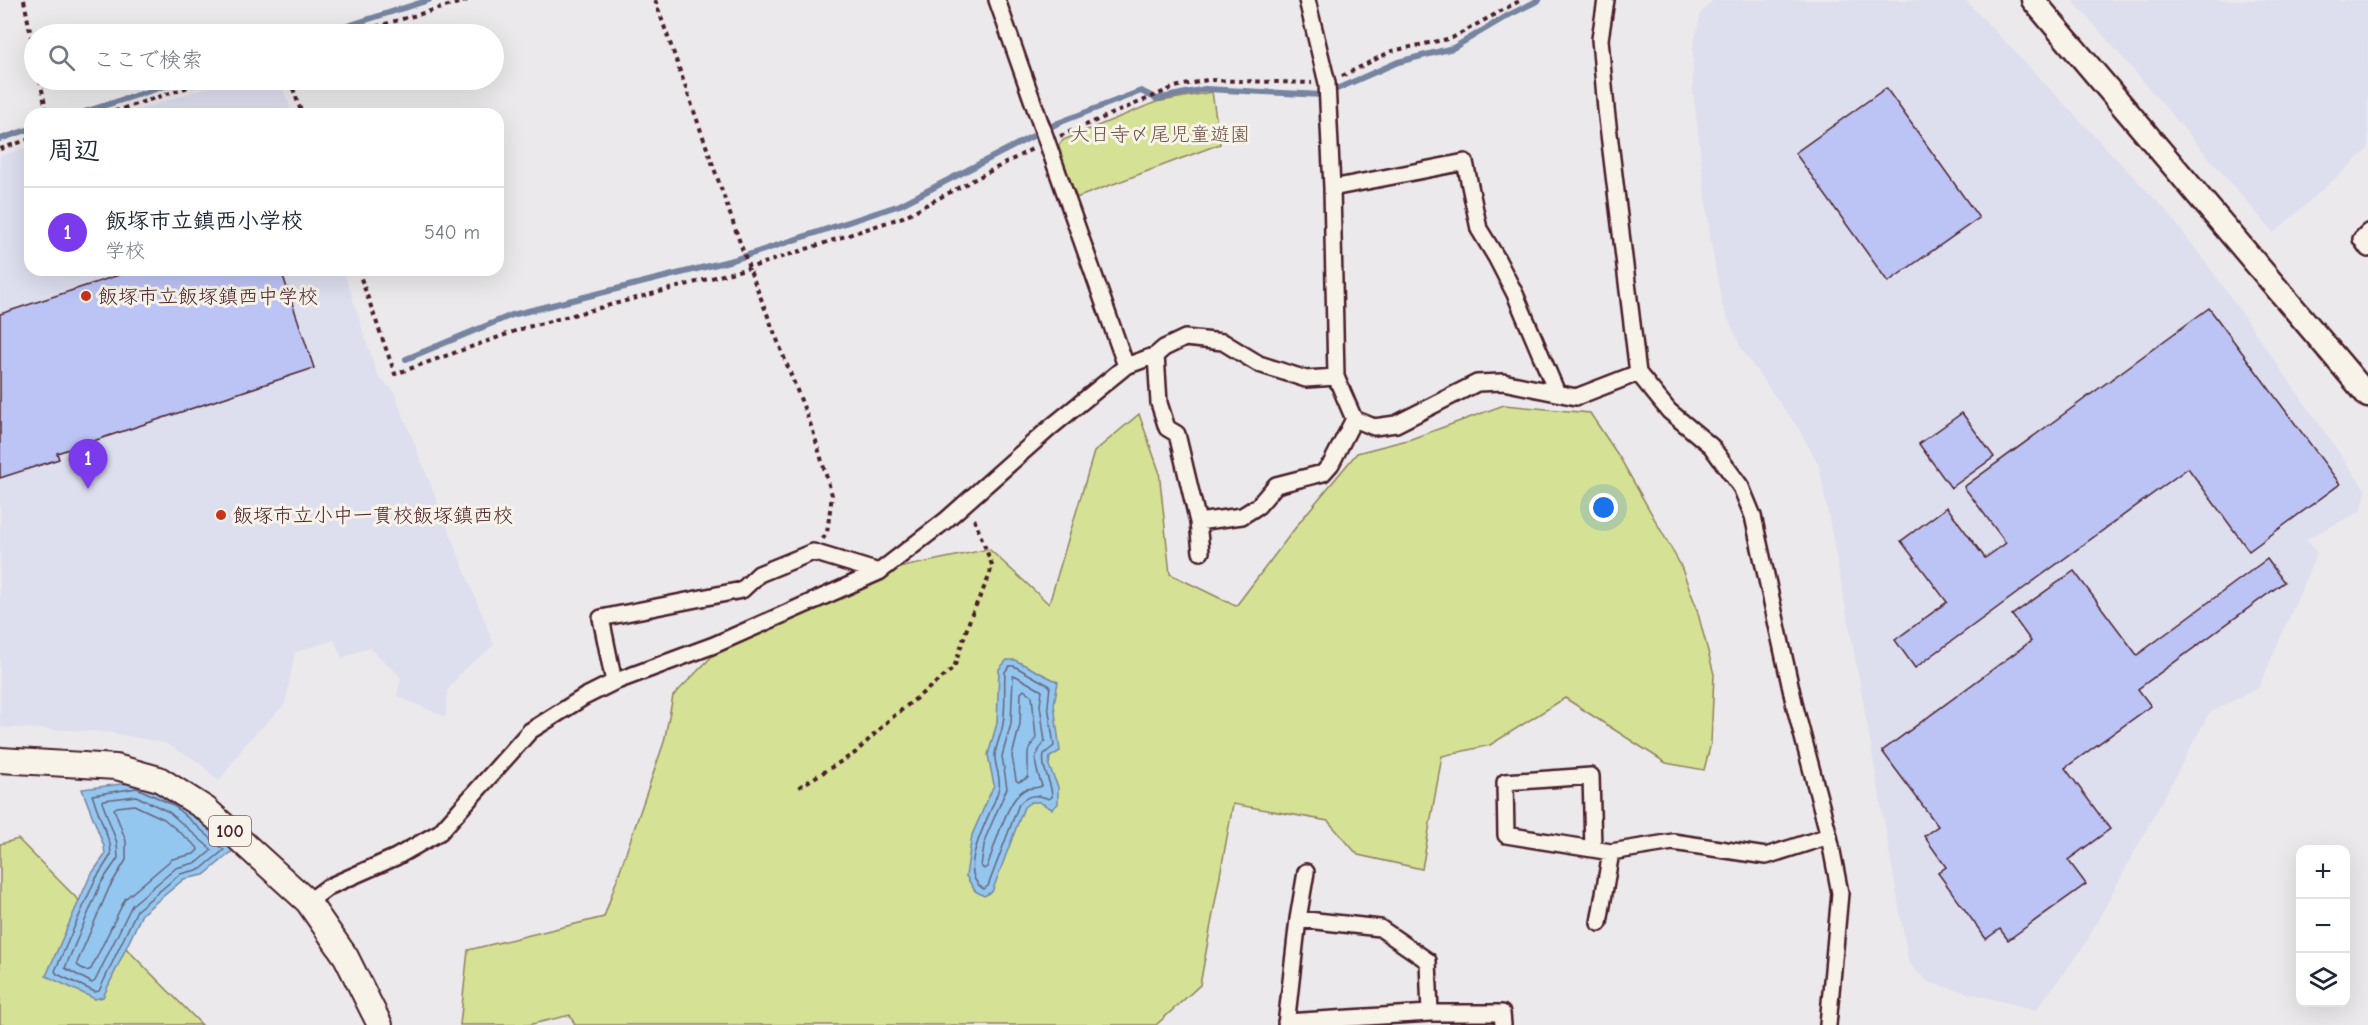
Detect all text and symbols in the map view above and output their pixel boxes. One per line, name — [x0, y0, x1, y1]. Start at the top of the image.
search box — [24, 24, 504, 90]
icon: search — [45, 41, 78, 74]
text: ここで検索 — [93, 47, 203, 73]
park label: 大日寺〆尾児童遊園 — [1070, 123, 1250, 146]
text: 周辺 — [48, 136, 100, 166]
text: 飯塚市立鎮西小学校 — [105, 208, 303, 234]
text: 1 — [64, 221, 71, 244]
text: 540 m — [424, 221, 480, 244]
text: 学校 — [105, 239, 145, 262]
place label: 飯塚市立飯塚鎮西中学校 — [98, 285, 318, 308]
marker: 飯塚市立飯塚鎮西中学校 — [79, 289, 93, 303]
pin: 1 — [68, 440, 107, 489]
your location — [1589, 493, 1618, 522]
place label: 飯塚市立小中一貫校飯塚鎮西校 — [233, 504, 513, 527]
marker: 飯塚市立小中一貫校飯塚鎮西校 — [214, 508, 228, 522]
road number: 100 — [209, 816, 251, 846]
map controls — [2296, 845, 2350, 1007]
button: + — [2296, 845, 2350, 899]
button: − — [2296, 899, 2350, 953]
button: layers — [2296, 953, 2350, 1007]

